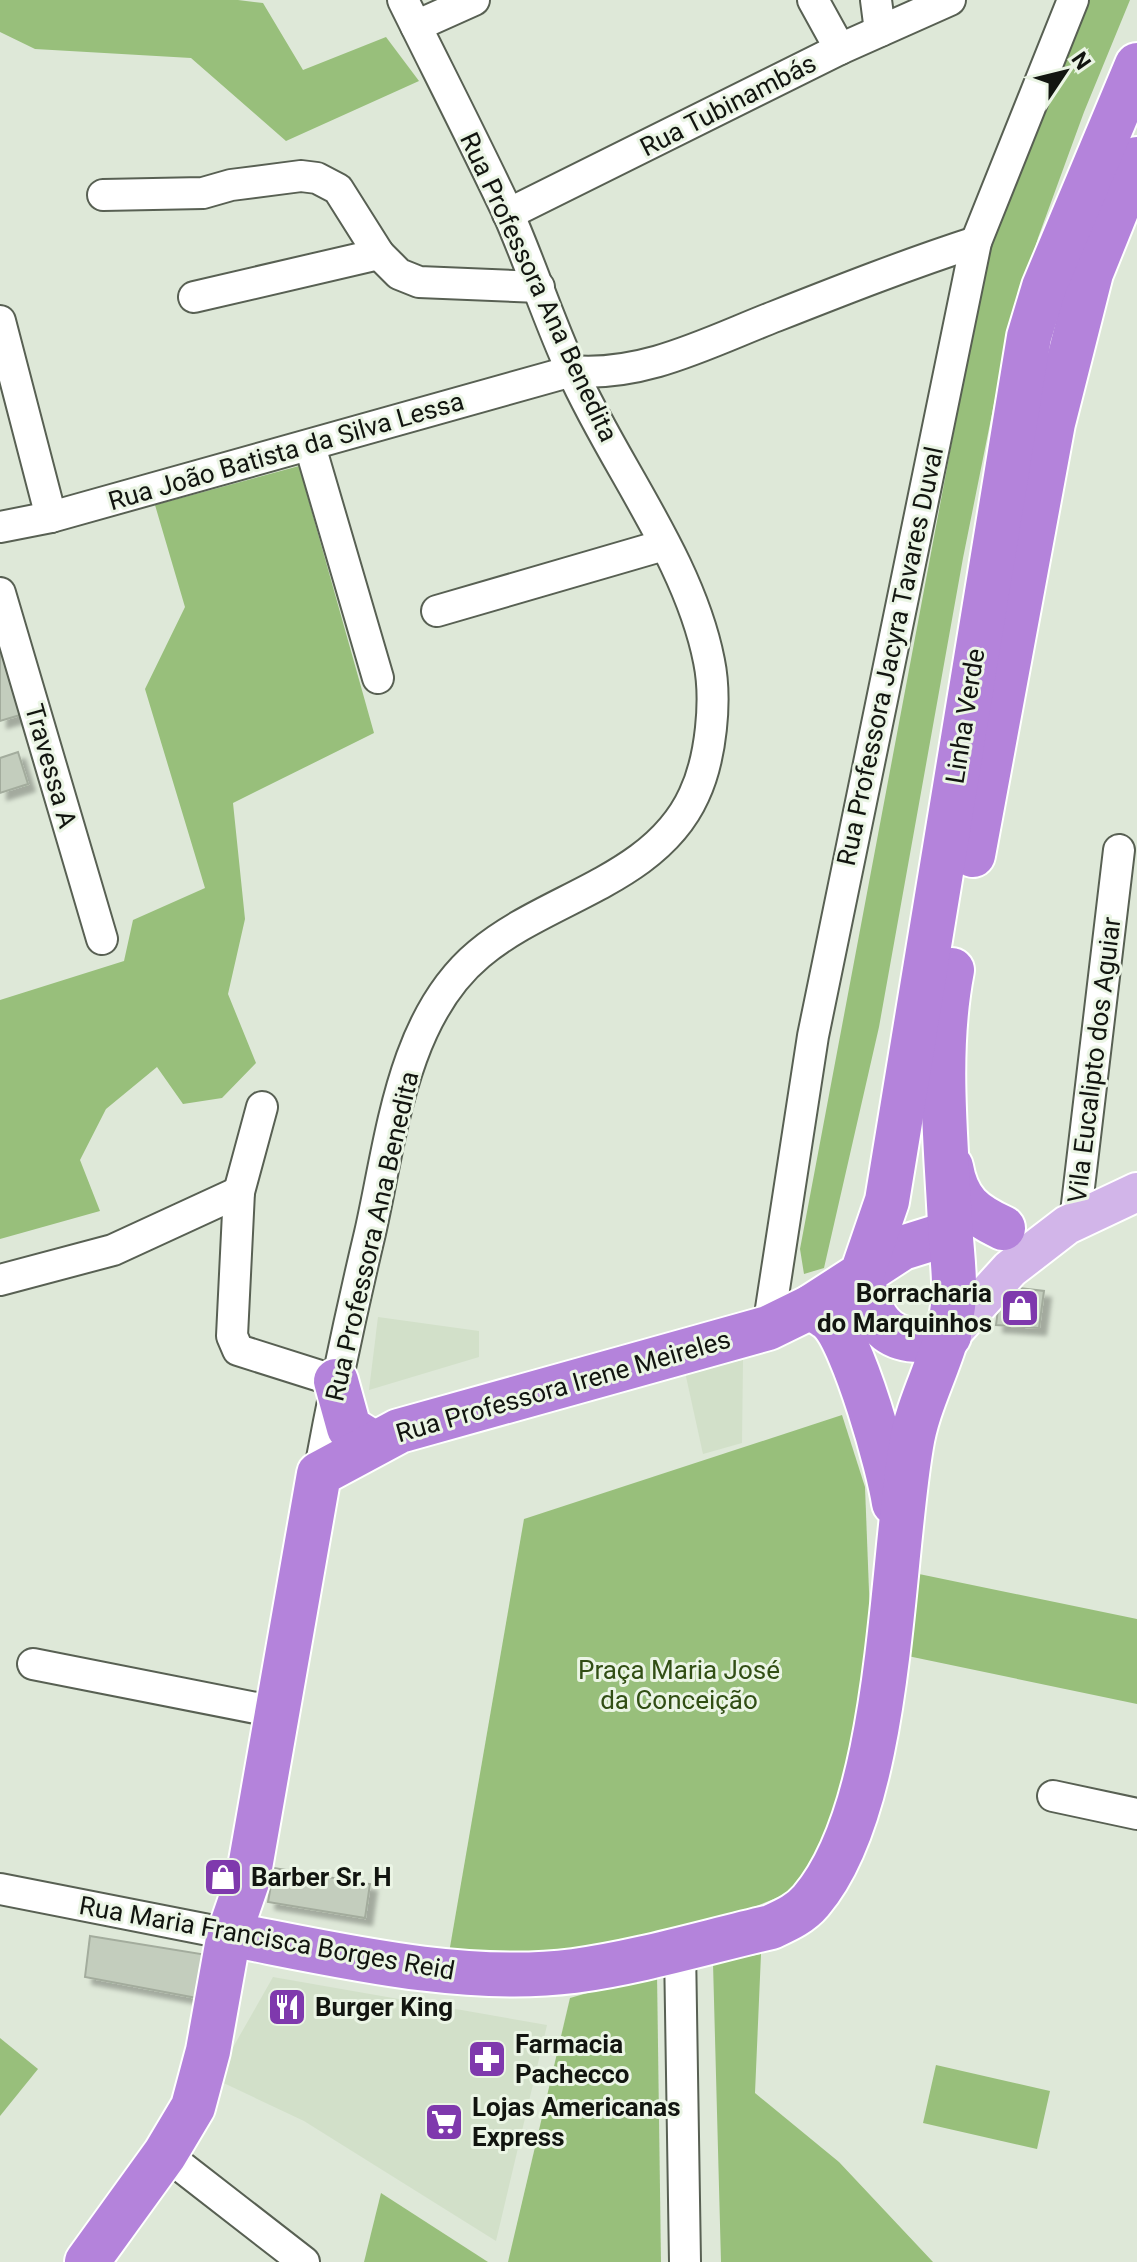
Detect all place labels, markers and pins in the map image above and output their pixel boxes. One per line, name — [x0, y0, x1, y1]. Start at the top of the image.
place label: Borracharia do Marquinhos — [817, 1278, 992, 1338]
shop icon: Borracharia do Marquinhos — [999, 1287, 1041, 1329]
shop icon: Barber Sr. H — [202, 1856, 244, 1898]
place label: Barber Sr. H — [251, 1862, 392, 1892]
restaurant icon: Burger King — [266, 1986, 308, 2028]
place label: Burger King — [315, 1992, 453, 2022]
place label: Farmacia Pachecco — [515, 2029, 629, 2089]
pharmacy icon: Farmacia Pachecco — [466, 2038, 508, 2080]
place label: Lojas Americanas Express — [472, 2092, 681, 2152]
supermarket icon: Lojas Americanas Express — [423, 2101, 465, 2143]

